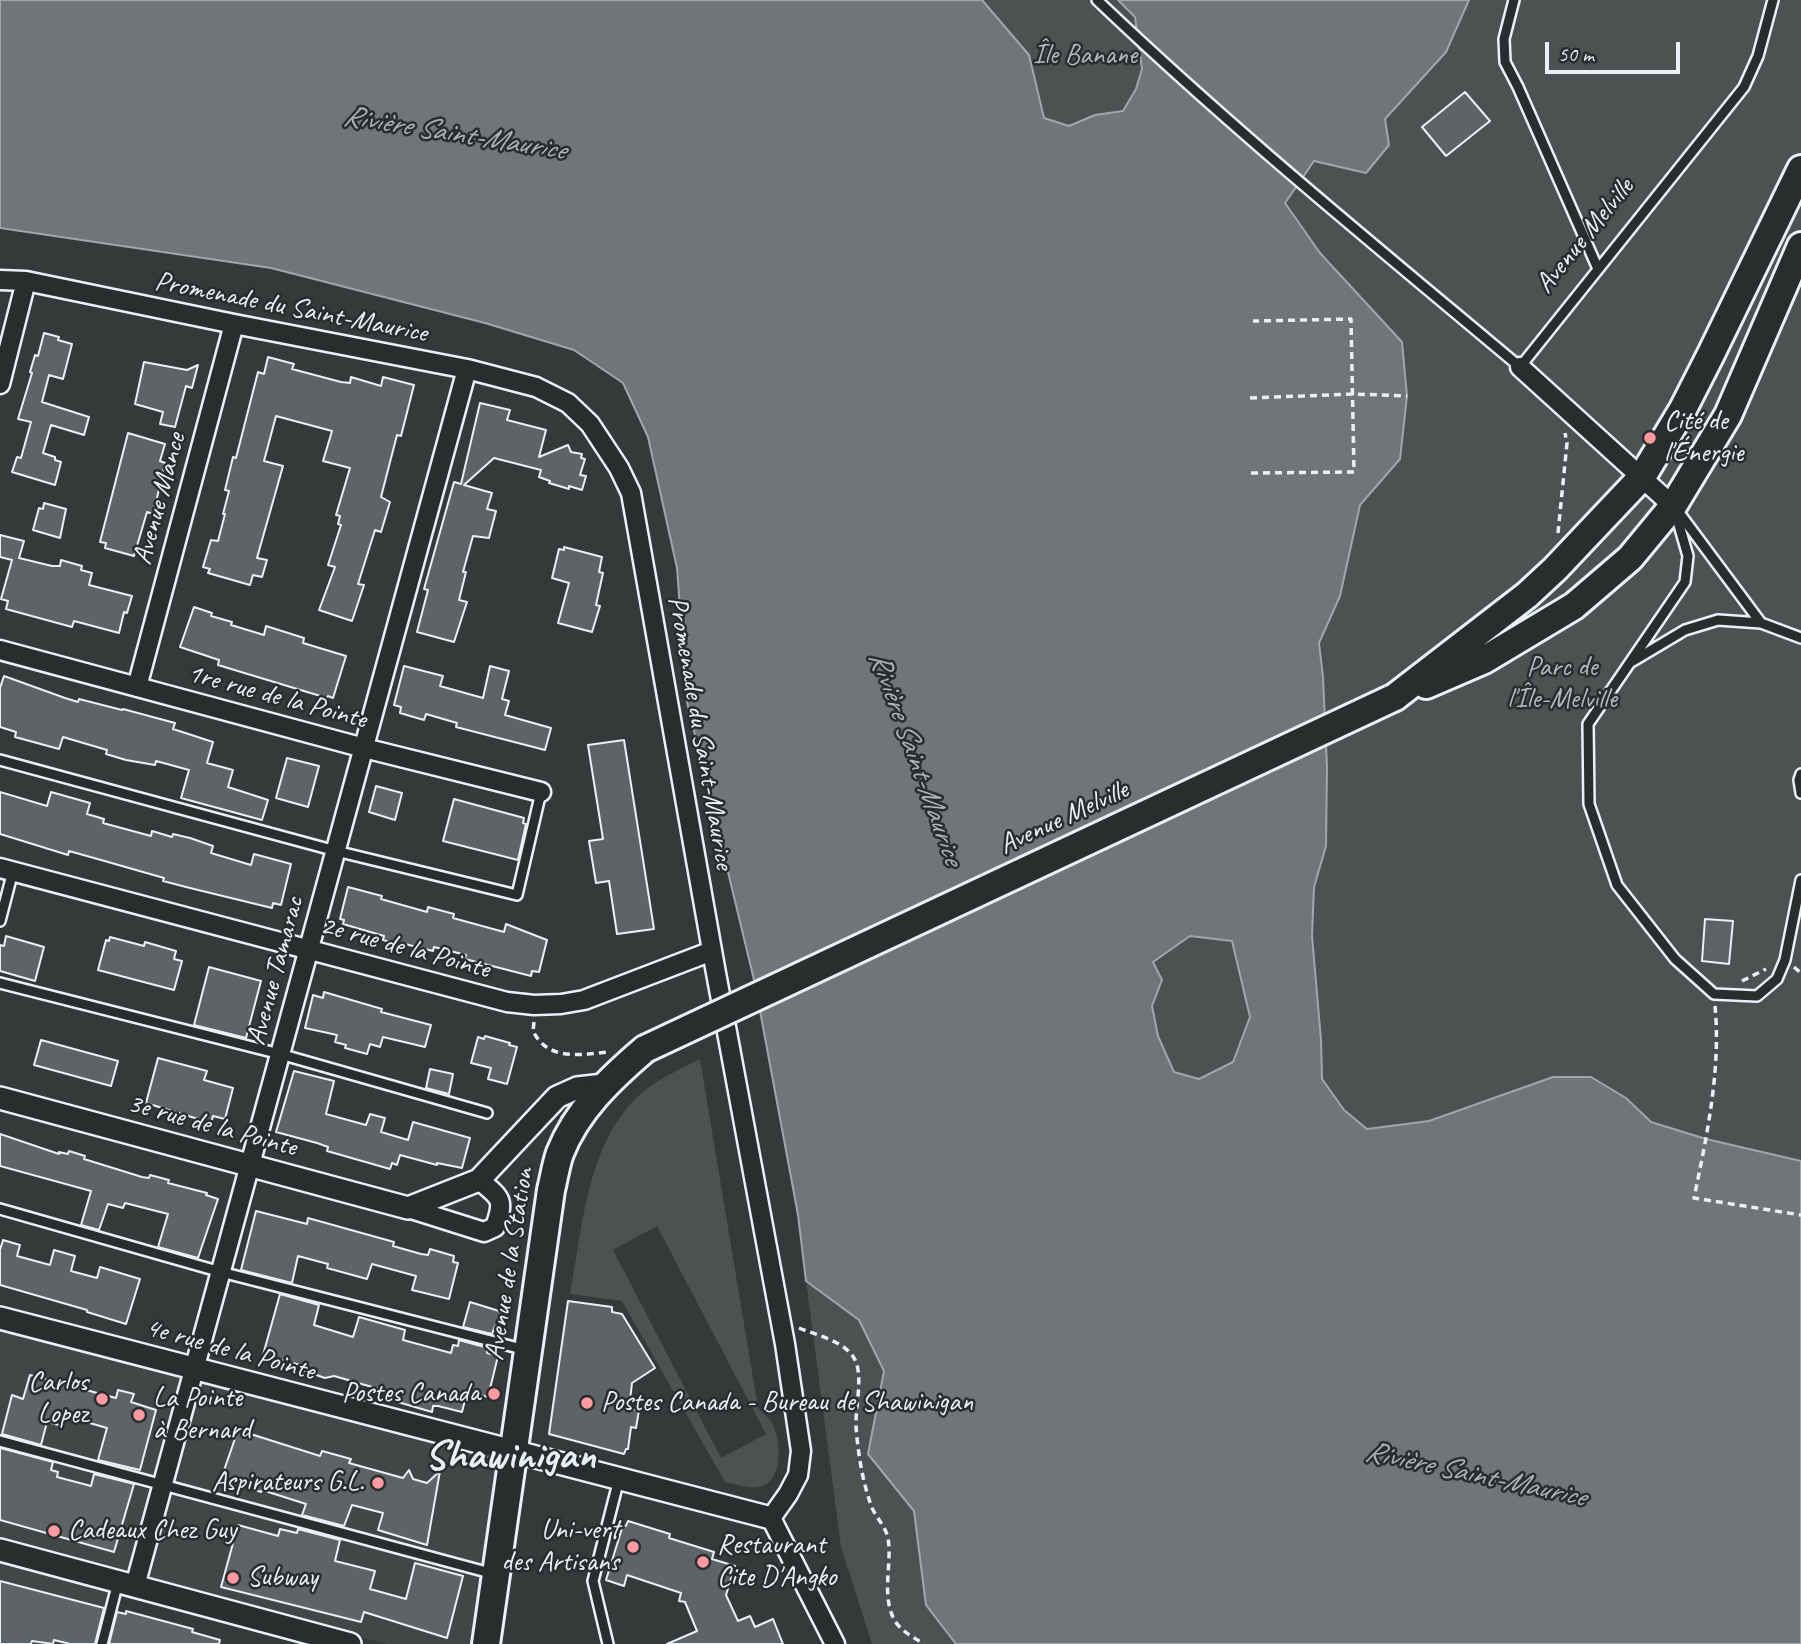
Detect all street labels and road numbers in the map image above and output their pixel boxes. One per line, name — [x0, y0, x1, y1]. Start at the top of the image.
street label: Avenue Melville — [1528, 172, 1642, 300]
street label: Promenade du Saint-Maurice — [152, 265, 430, 351]
street label: Avenue Mance — [126, 429, 194, 569]
street label: Promenade du Saint-Maurice — [659, 594, 741, 872]
street label: 1re rue de la Pointe — [184, 657, 370, 737]
street label: Avenue Melville — [994, 774, 1134, 862]
street label: Avenue Tamarac — [240, 893, 312, 1049]
street label: 2e rue de la Pointe — [317, 909, 493, 987]
street label: 3e rue de la Pointe — [124, 1087, 300, 1165]
street label: Avenue de la Station — [478, 1165, 542, 1363]
street label: 4e rue de la Pointe — [142, 1311, 318, 1389]

